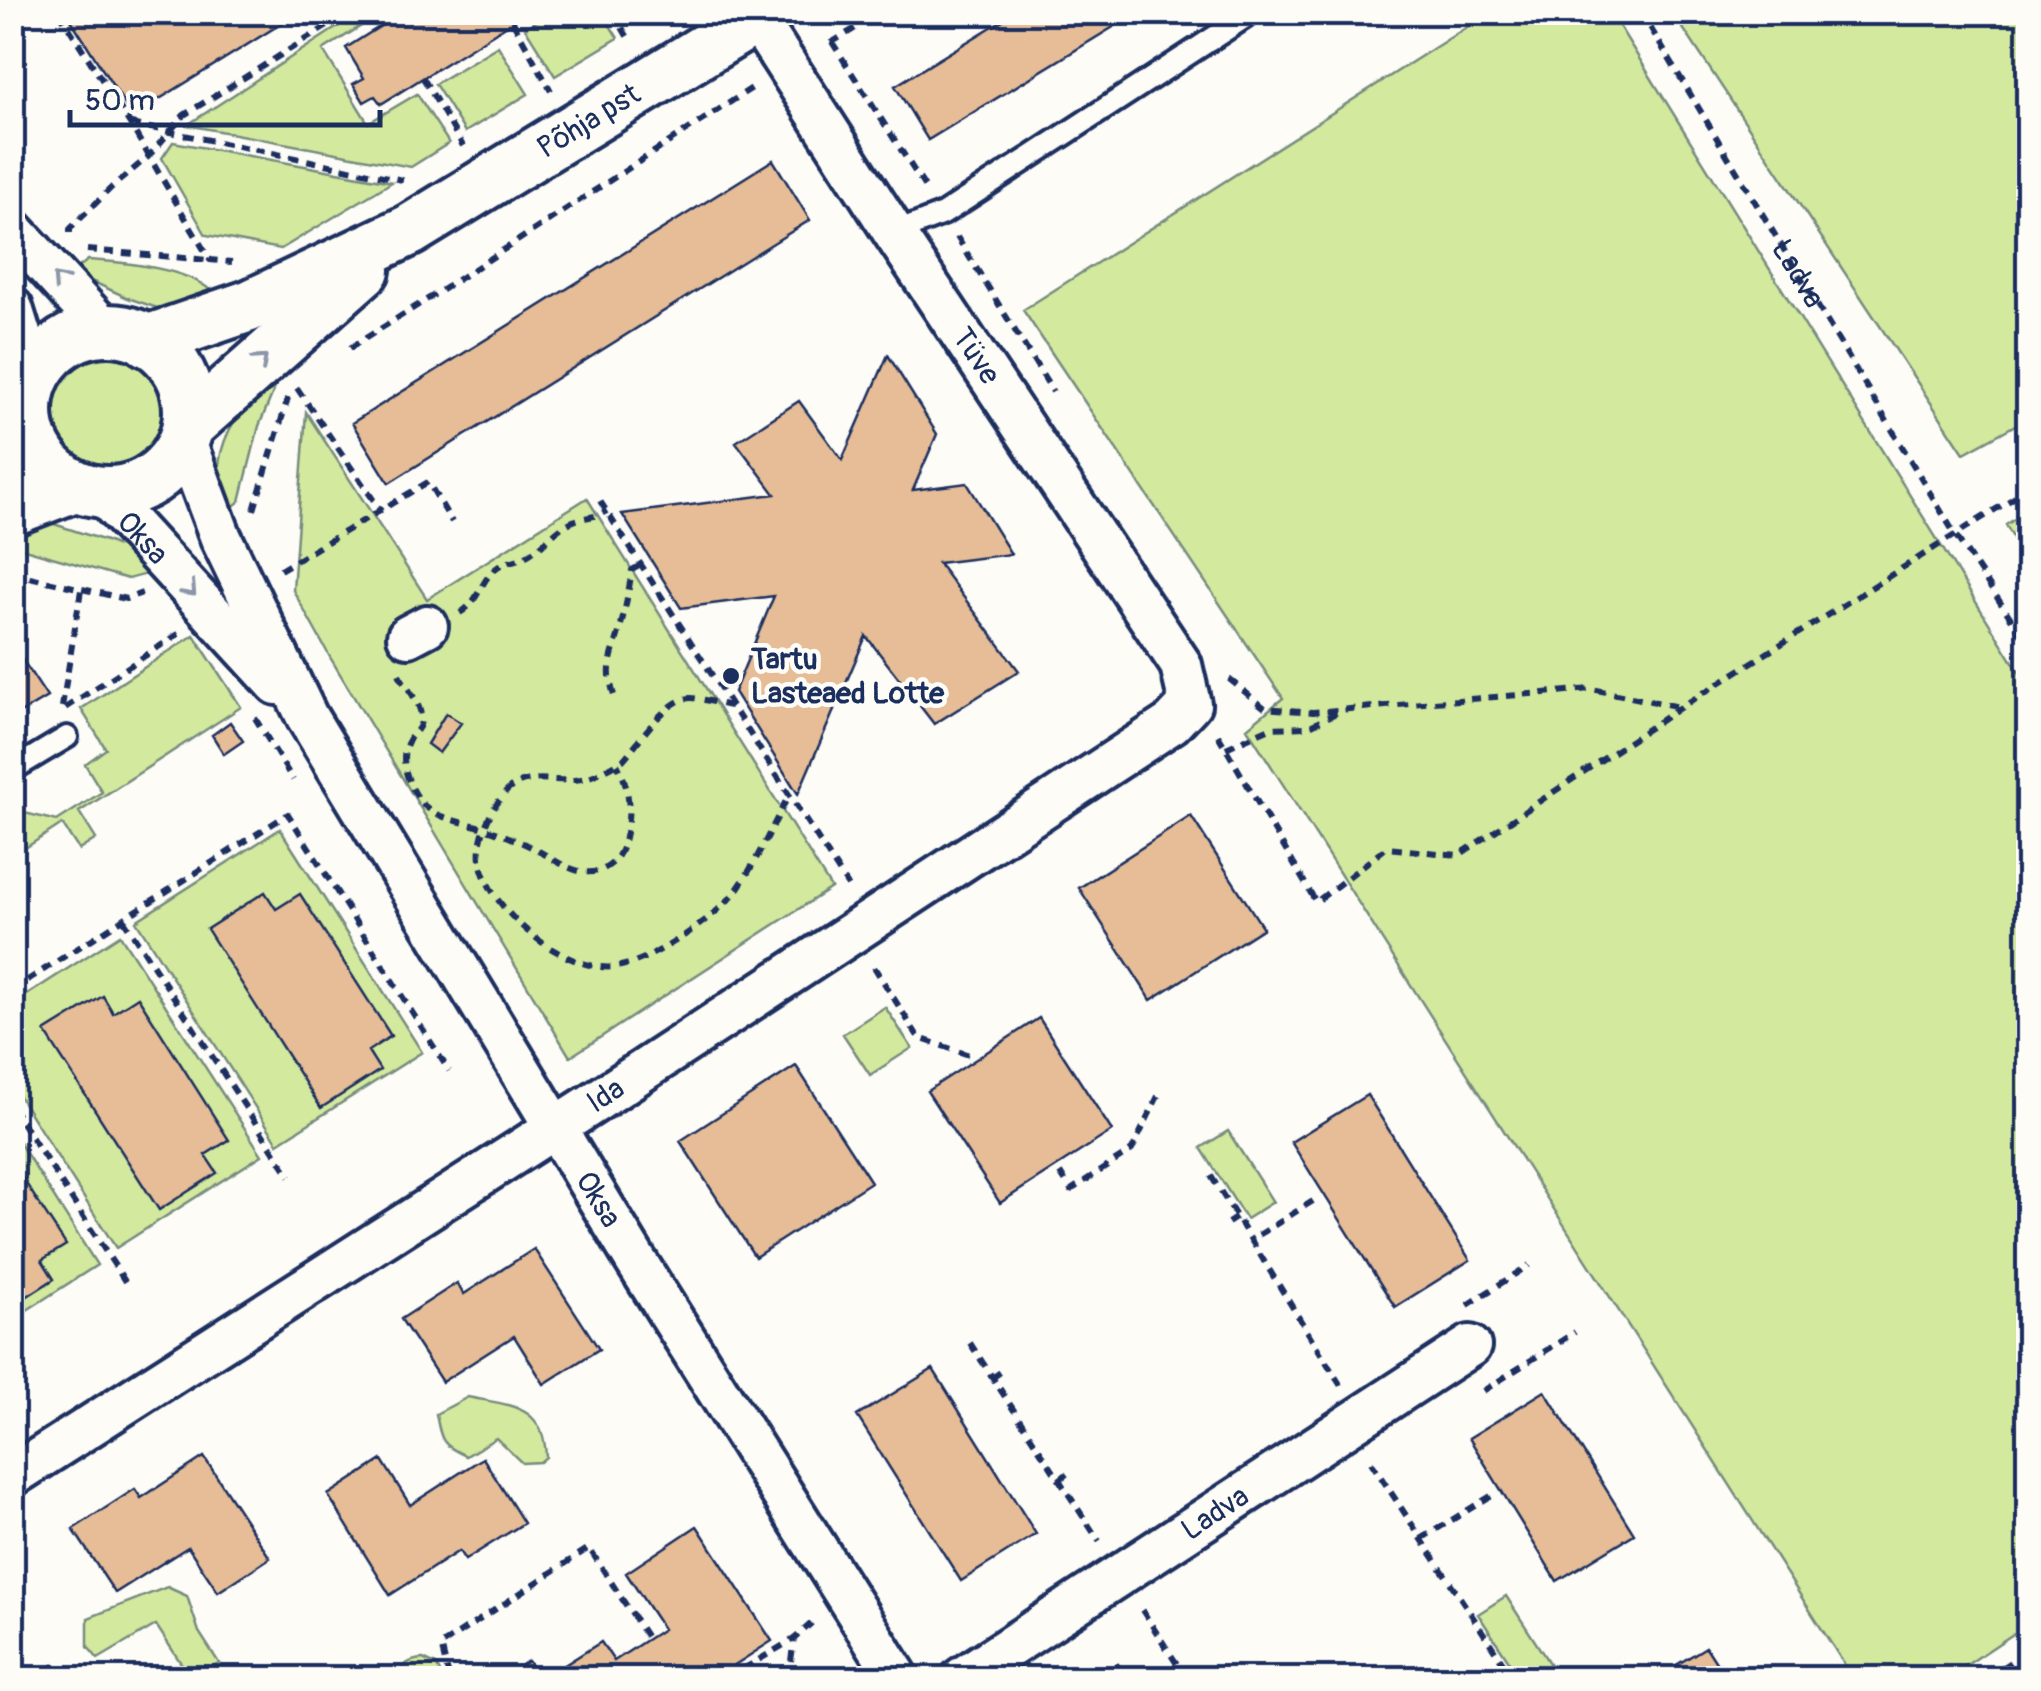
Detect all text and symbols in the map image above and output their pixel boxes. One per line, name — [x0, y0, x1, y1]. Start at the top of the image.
scale bar — [70, 65, 380, 127]
street label: Põhja pst — [530, 75, 647, 166]
text: 50 m — [85, 82, 155, 119]
street label: Ladva — [1763, 233, 1833, 314]
one-way arrow — [53, 273, 71, 292]
street label: Tüve — [944, 321, 1008, 392]
one-way arrow — [249, 354, 268, 372]
street label: Oksa — [109, 503, 176, 572]
one-way arrow — [179, 578, 197, 597]
place label: Tartu Lasteaed Lotte — [750, 641, 945, 712]
marker: Tartu Lasteaed Lotte — [720, 665, 742, 687]
street label: Ida — [580, 1070, 631, 1121]
street label: Oksa — [568, 1165, 630, 1234]
street label: Ladva — [1174, 1477, 1255, 1548]

